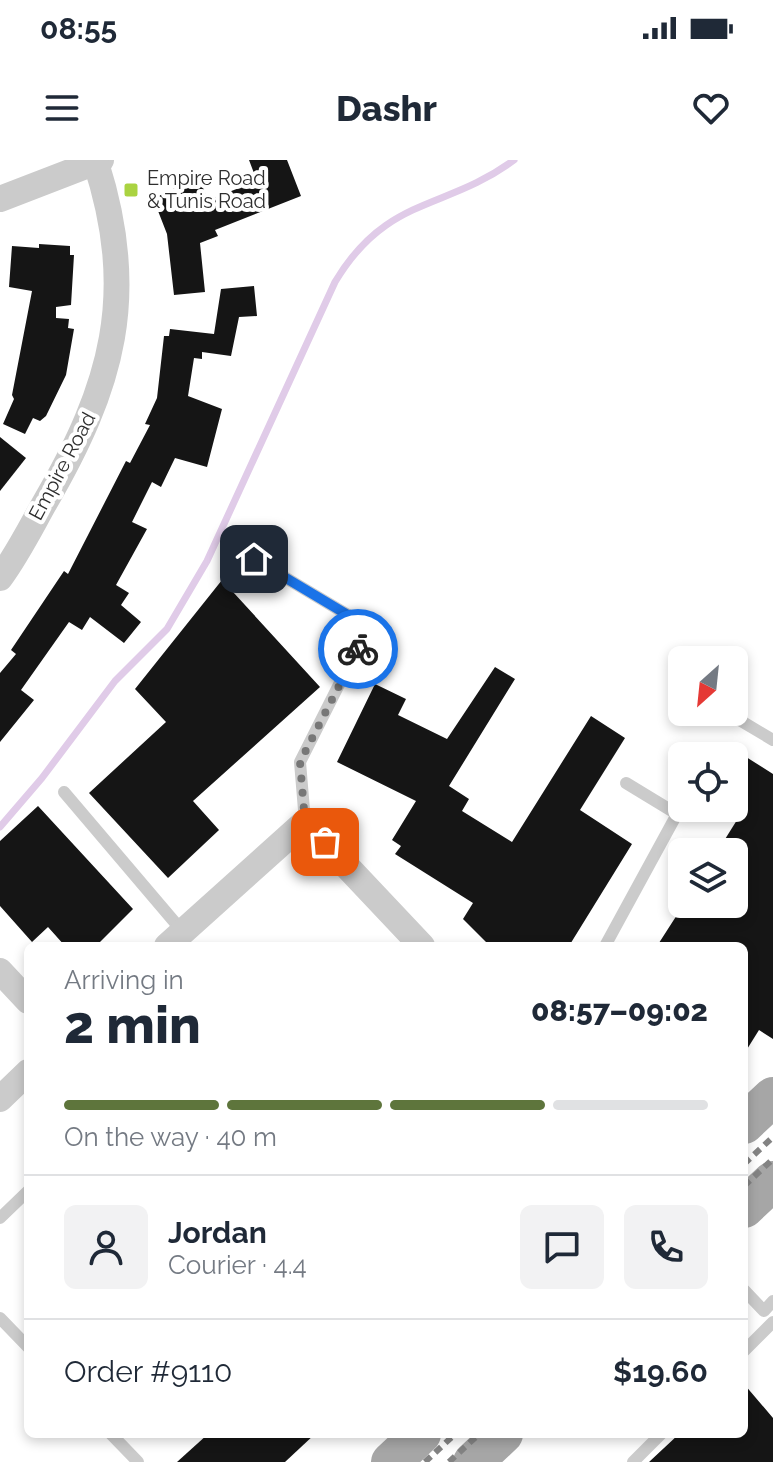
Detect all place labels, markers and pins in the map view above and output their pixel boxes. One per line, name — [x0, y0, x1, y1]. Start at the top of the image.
place label: Empire Road & Tunis Road — [147, 166, 266, 213]
marker: Empire Road & Tunis Road — [122, 181, 140, 199]
pin — [220, 525, 288, 593]
pin — [291, 808, 359, 876]

